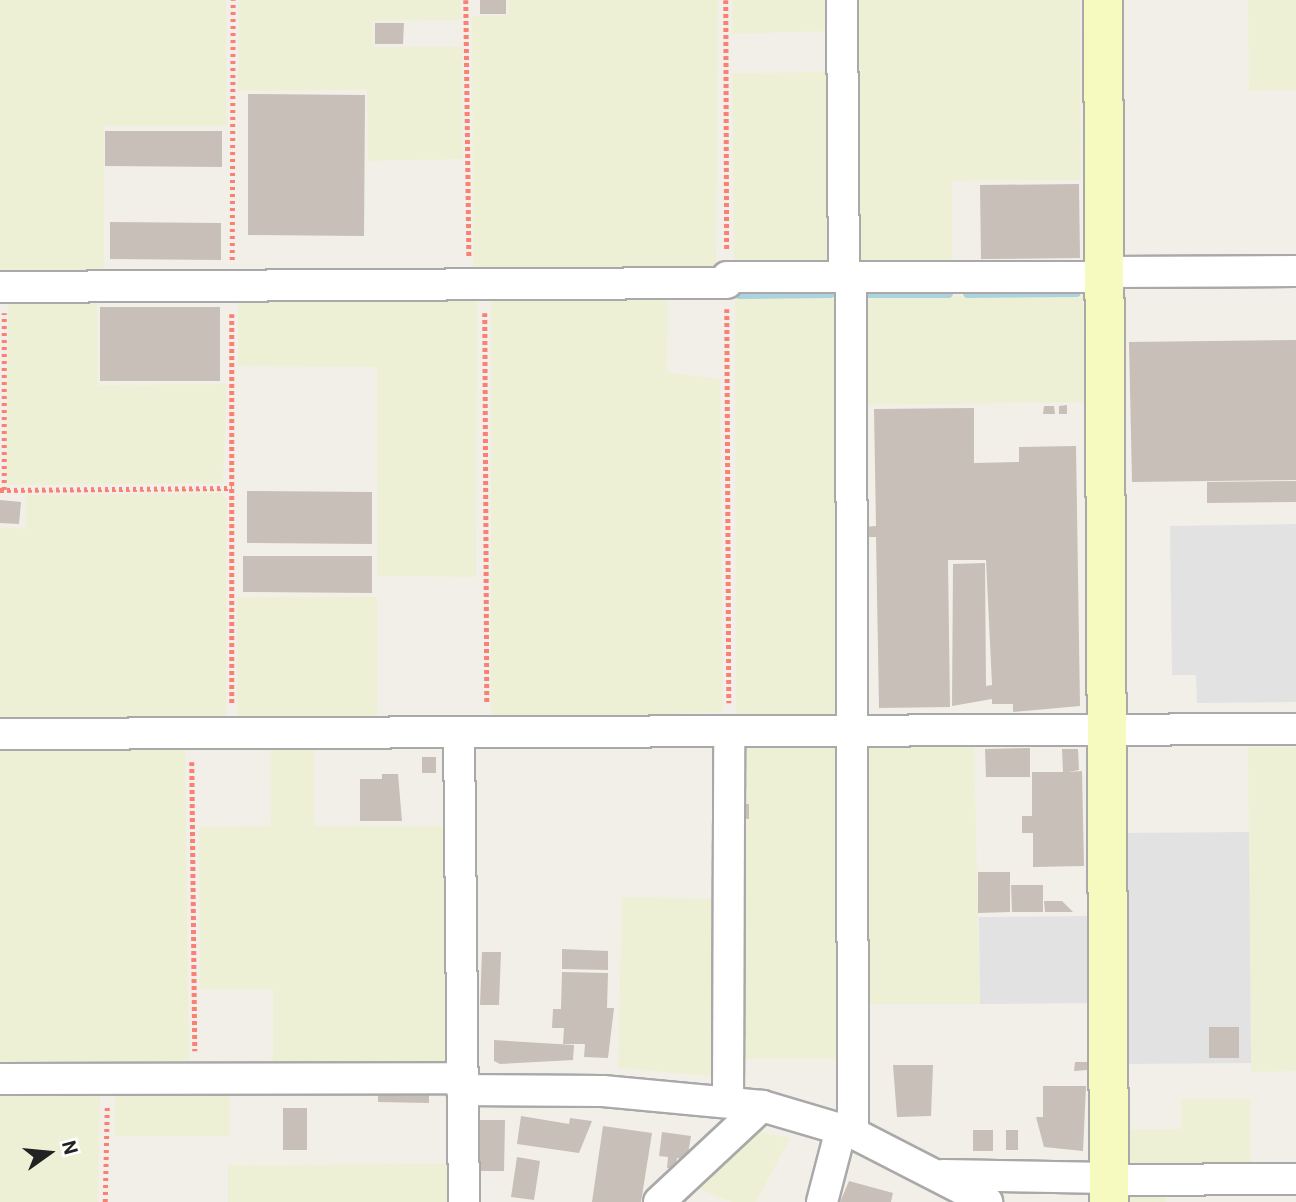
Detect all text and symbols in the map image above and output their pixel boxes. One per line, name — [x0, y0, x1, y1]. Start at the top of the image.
north arrow — [14, 1118, 84, 1188]
text: N — [57, 1138, 83, 1157]

